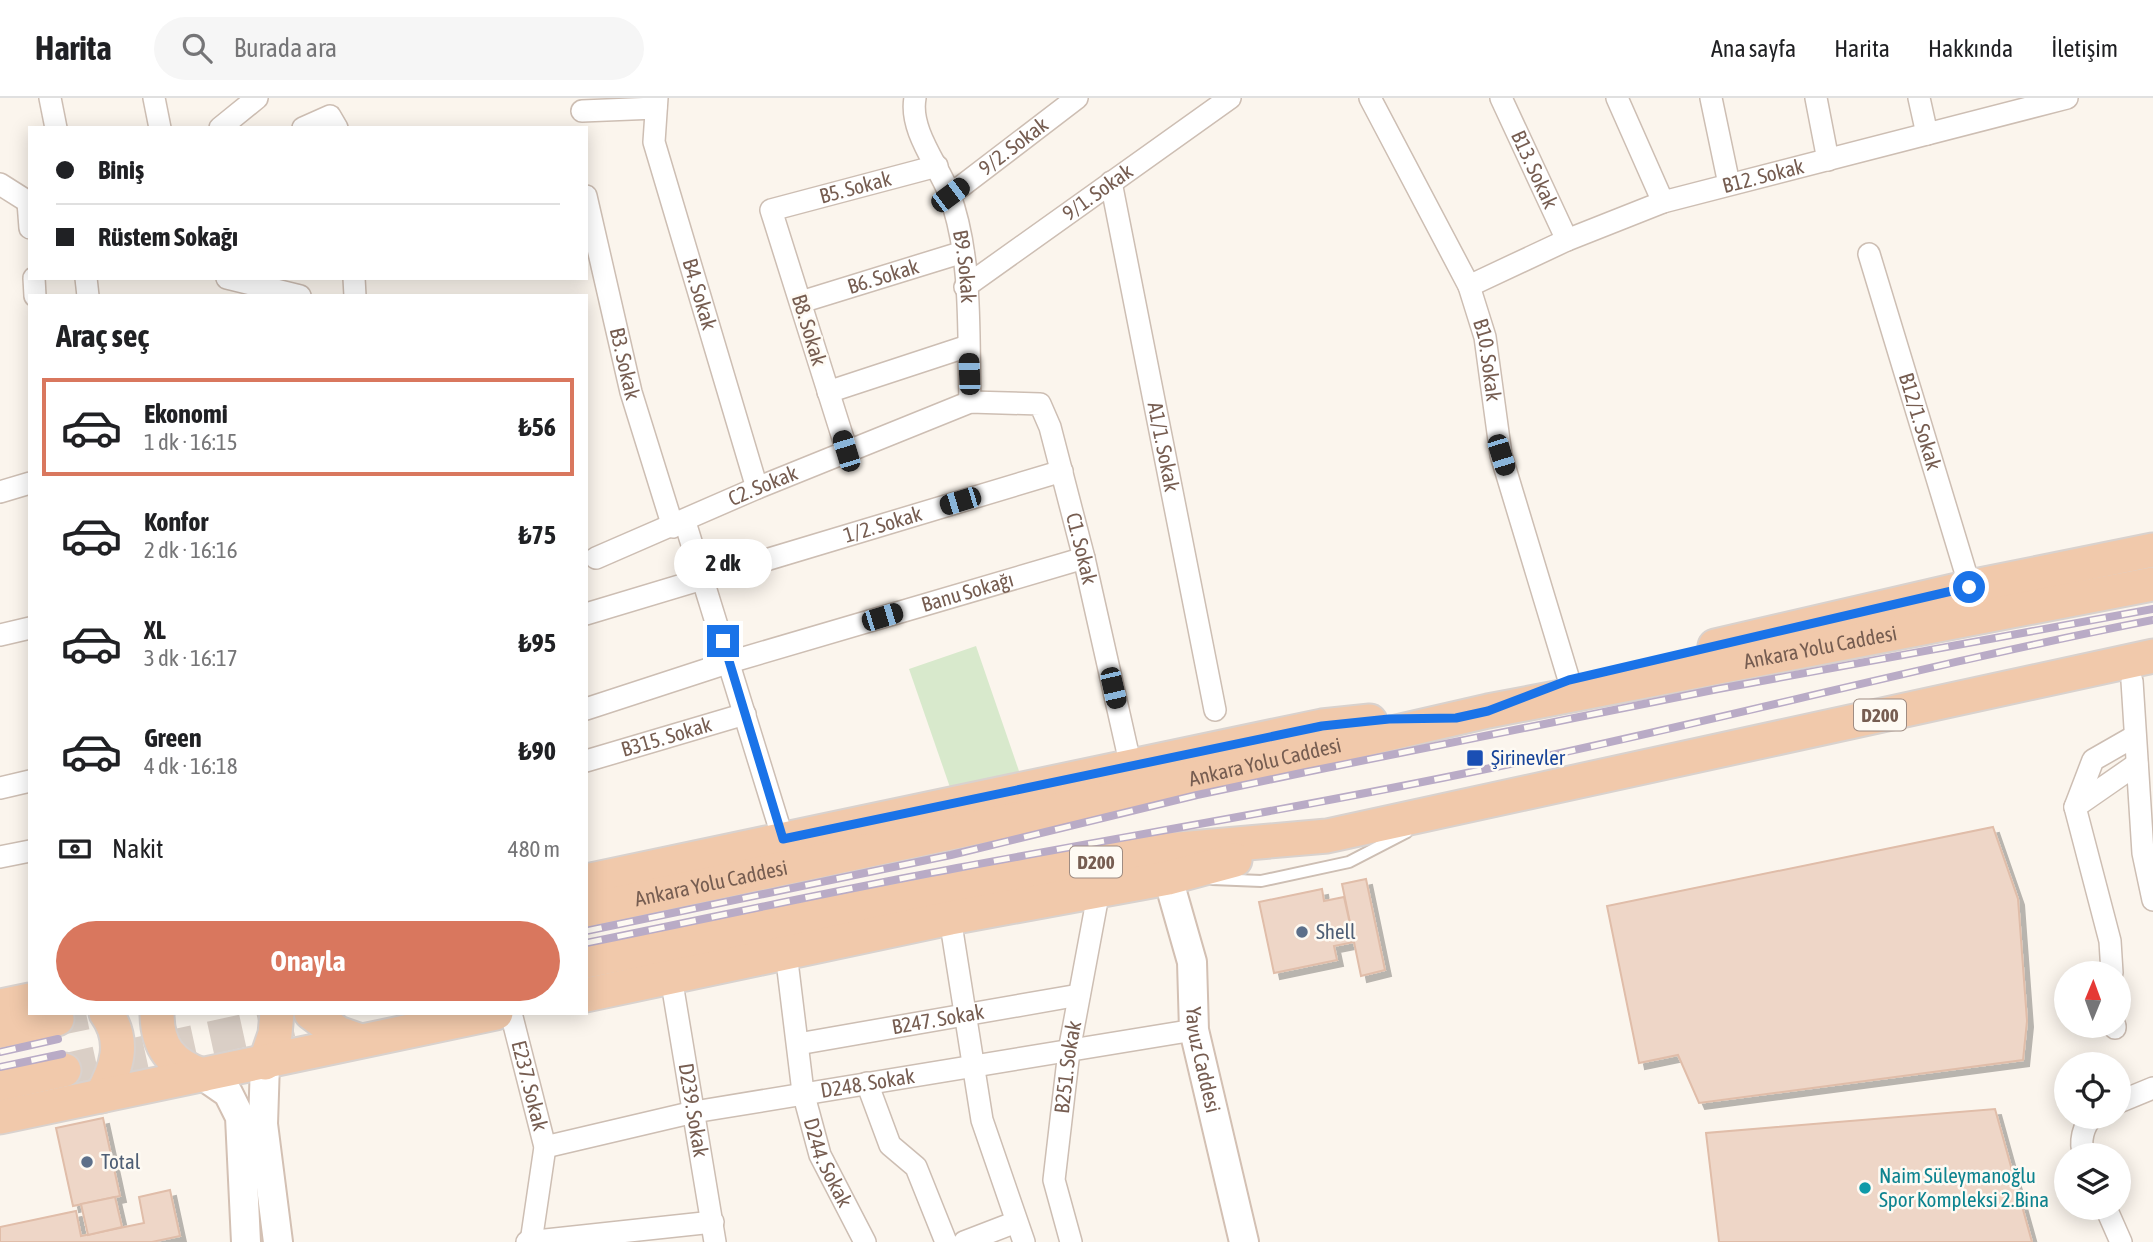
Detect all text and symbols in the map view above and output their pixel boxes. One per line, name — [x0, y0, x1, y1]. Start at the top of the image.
search box — [154, 17, 644, 80]
text: Harita — [35, 29, 112, 67]
icon: search — [178, 29, 216, 67]
text: Burada ara — [234, 33, 337, 63]
text: Ana sayfa — [1711, 35, 1796, 62]
text: Harita — [1834, 35, 1890, 62]
text: Hakkında — [1928, 35, 2013, 62]
text: İletişim — [2051, 35, 2118, 62]
street label: 9/2. Sokak — [974, 112, 1052, 180]
street label: B13. Sokak — [1507, 126, 1564, 212]
street label: B12. Sokak — [1720, 153, 1806, 197]
text: Biniş — [98, 155, 144, 185]
street label: 9/1. Sokak — [1057, 158, 1137, 225]
street label: B5. Sokak — [817, 166, 894, 208]
car — [927, 174, 974, 216]
text: Rüstem Sokağı — [98, 222, 238, 252]
street label: B9. Sokak — [949, 228, 981, 304]
street label: B6. Sokak — [844, 253, 922, 298]
street label: B4. Sokak — [678, 255, 722, 333]
street label: B8. Sokak — [788, 291, 832, 368]
street label: B10. Sokak — [1469, 315, 1507, 403]
text: Araç seç — [56, 317, 149, 354]
street label: B3. Sokak — [606, 325, 646, 403]
car — [958, 353, 981, 395]
street label: B12/1. Sokak — [1895, 370, 1947, 473]
icon: car — [60, 396, 123, 459]
text: Ekonomi — [144, 399, 228, 429]
street label: A1/1. Sokak — [1144, 400, 1185, 494]
text: ₺56 — [519, 412, 556, 442]
car — [830, 428, 863, 474]
text: 1 dk · 16:15 — [144, 429, 238, 455]
car — [1485, 432, 1518, 478]
street label: C2. Sokak — [724, 460, 801, 510]
car — [937, 485, 984, 517]
street label: 1/2. Sokak — [841, 501, 925, 547]
icon: car — [60, 504, 123, 567]
text: Konfor — [144, 507, 208, 537]
street label: C1. Sokak — [1062, 510, 1103, 587]
text: ₺75 — [519, 520, 556, 550]
text: 2 dk · 16:16 — [144, 537, 238, 563]
callout: 2 dk — [674, 540, 772, 588]
text: 2 dk — [706, 550, 740, 576]
street label: Banu Sokağı — [918, 566, 1016, 616]
route start — [1953, 571, 1985, 603]
car — [859, 601, 906, 633]
icon: car — [60, 612, 123, 675]
text: XL — [144, 615, 166, 645]
street label: Ankara Yolu Caddesi — [1741, 620, 1899, 673]
route end — [707, 625, 739, 657]
text: ₺95 — [519, 628, 556, 658]
text: 3 dk · 16:17 — [144, 645, 238, 671]
car — [1099, 665, 1128, 711]
road number: D200 — [1854, 700, 1906, 730]
street label: B315. Sokak — [618, 712, 714, 761]
icon: car — [60, 720, 123, 783]
text: Green — [144, 723, 202, 753]
street label: Ankara Yolu Caddesi — [1186, 732, 1343, 790]
text: ₺90 — [519, 736, 556, 766]
place label: Şirinevler — [1491, 745, 1566, 769]
marker: Şirinevler — [1465, 748, 1485, 768]
text: 4 dk · 16:18 — [144, 753, 238, 779]
icon: cash — [56, 830, 94, 868]
text: Nakit — [112, 834, 164, 864]
text: 480 m — [508, 836, 560, 862]
road number: D200 — [1070, 846, 1122, 877]
street label: Ankara Yolu Caddesi — [632, 855, 790, 910]
place label: Shell — [1316, 919, 1356, 943]
button: Onayla — [56, 921, 560, 1001]
marker: Shell — [1294, 924, 1310, 940]
north arrow — [2054, 961, 2132, 1038]
map controls — [2054, 961, 2131, 1220]
street label: B247. Sokak — [890, 999, 986, 1038]
street label: Yavuz Caddesi — [1182, 1006, 1226, 1115]
street label: B251. Sokak — [1049, 1019, 1085, 1115]
street label: E237. Sokak — [507, 1038, 553, 1133]
button: locate — [2054, 1052, 2131, 1129]
street label: D239. Sokak — [674, 1061, 714, 1159]
street label: D248. Sokak — [819, 1063, 916, 1102]
street label: D244. Sokak — [800, 1115, 858, 1211]
button: layers — [2054, 1143, 2131, 1220]
place label: Total — [101, 1149, 141, 1173]
marker: Total — [79, 1154, 95, 1170]
place label: Naim Süleymanoğlu Spor Kompleksi 2.Bina — [1879, 1163, 2049, 1211]
marker: Naim Süleymanoğlu Spor Kompleksi 2.Bina — [1857, 1180, 1873, 1196]

